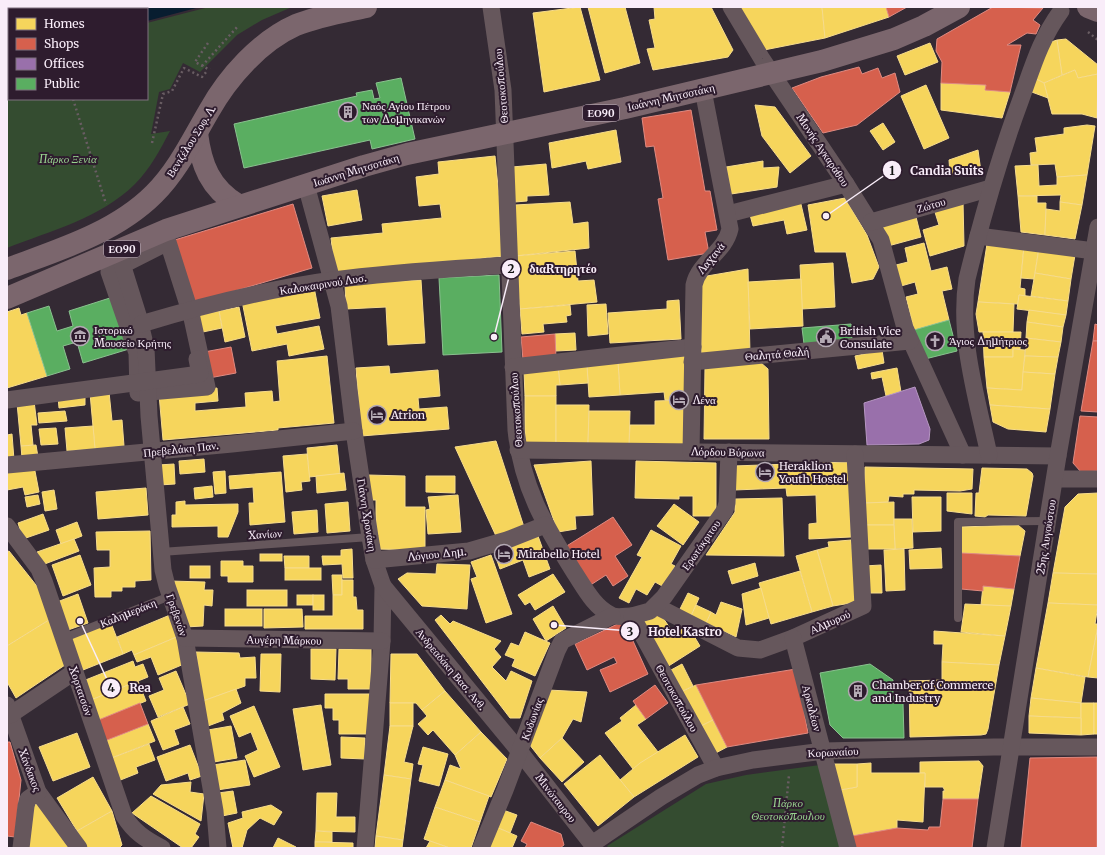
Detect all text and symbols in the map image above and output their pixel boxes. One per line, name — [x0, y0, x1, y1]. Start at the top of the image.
legend — [8, 8, 148, 100]
text: Homes — [44, 16, 85, 31]
text: Shops — [44, 36, 79, 51]
street label: Θεοτοκοπούλου — [491, 48, 511, 124]
text: Offices — [44, 56, 84, 71]
text: Public — [44, 76, 80, 91]
street label: Ιωάννη Μητσοτάκη — [626, 80, 716, 114]
place label: Ναός Αγίου Πέτρου των Δομηνικανών — [362, 99, 451, 126]
building icon: Ναός Αγίου Πέτρου των Δομηνικανών — [337, 101, 359, 123]
street label: Βενιζέλου Σοφ. Λ. — [163, 102, 219, 180]
road number: ΕΟ90 — [583, 105, 619, 121]
street label: Μονής Αγκαράθου — [793, 111, 853, 190]
street label: Ιωάννη Μητσοτάκη — [311, 150, 401, 190]
park label: Πάρκο Ξενία — [39, 152, 97, 166]
callout: Candia Suits — [882, 158, 992, 182]
text: 1 — [889, 163, 895, 178]
text: Candia Suits — [910, 163, 984, 178]
street label: Ζώτου — [915, 194, 948, 216]
street label: Λαχανά — [694, 239, 728, 277]
road number: ΕΟ90 — [104, 241, 140, 257]
callout: διαRτηρητέο — [501, 257, 605, 281]
text: 2 — [507, 261, 515, 276]
text: διαRτηρητέο — [529, 261, 597, 276]
street label: Καλοκαιρινού Λυσ. — [279, 270, 368, 298]
place label: Ιστορικό Μουσείο Κρήτης — [94, 323, 172, 350]
place label: British Vice Consulate — [840, 324, 901, 351]
museum icon: Ιστορικό Μουσείο Κρήτης — [69, 325, 91, 347]
public building icon: British Vice Consulate — [815, 326, 837, 348]
church icon: Άγιος Δημήτριος — [924, 330, 946, 352]
place label: Άγιος Δημήτριος — [949, 334, 1028, 348]
street label: Θαλητά Θαλή — [744, 344, 810, 364]
street label: Θεοτοκοπούλου — [506, 372, 526, 448]
hotel icon: Λένα — [668, 389, 690, 411]
place label: Λένα — [692, 393, 716, 407]
hotel icon: Atrion — [366, 404, 388, 426]
place label: Atrion — [390, 408, 426, 422]
street label: Πρεβελάκη Παν. — [143, 438, 220, 460]
street label: Λόρδου Βύρωνα — [690, 444, 765, 460]
place label: Heraklion Youth Hostel — [778, 459, 847, 486]
hotel icon: Heraklion Youth Hostel — [754, 461, 776, 483]
street label: Γιάννη Χρονάκη — [354, 477, 380, 553]
street label: 25ης Αυγούστου — [1033, 498, 1059, 576]
street label: Ερωτόκριτου — [678, 516, 724, 573]
street label: Χανίων — [248, 526, 282, 542]
hotel icon: Mirabello Hotel — [493, 543, 515, 565]
street label: Λόγιου Δημ. — [406, 544, 467, 564]
place label: Mirabello Hotel — [518, 547, 600, 561]
street label: Γρεβενών — [163, 592, 191, 638]
street label: Καλημεράκη — [98, 595, 158, 631]
street label: Αλμυρού — [807, 607, 853, 637]
callout: Hotel Kastro — [620, 619, 730, 643]
text: 3 — [627, 624, 634, 639]
text: Hotel Kastro — [648, 624, 722, 639]
street label: Ανδρεαδάκη Βασ. Ανθ. — [413, 625, 489, 713]
street label: Αυγέρη Μάρκου — [246, 632, 322, 648]
street label: Θεοτοκοπούλου — [653, 662, 702, 735]
street label: Χορτατσών — [66, 664, 96, 718]
callout: Rea — [101, 676, 159, 700]
place label: Chamber of Commerce and Industry — [872, 678, 994, 705]
text: 4 — [107, 680, 115, 695]
text: Rea — [129, 680, 151, 695]
building icon: Chamber of Commerce and Industry — [847, 680, 869, 702]
street label: Αρκολέων — [799, 683, 825, 733]
street label: Κυδωνίας — [518, 695, 546, 742]
street label: Κορωναίου — [807, 744, 859, 760]
street label: Χάνδακος — [15, 747, 45, 794]
street label: Μινώταυρου — [533, 771, 580, 826]
park label: Πάρκο Θεοτοκόπουλου — [751, 796, 825, 823]

